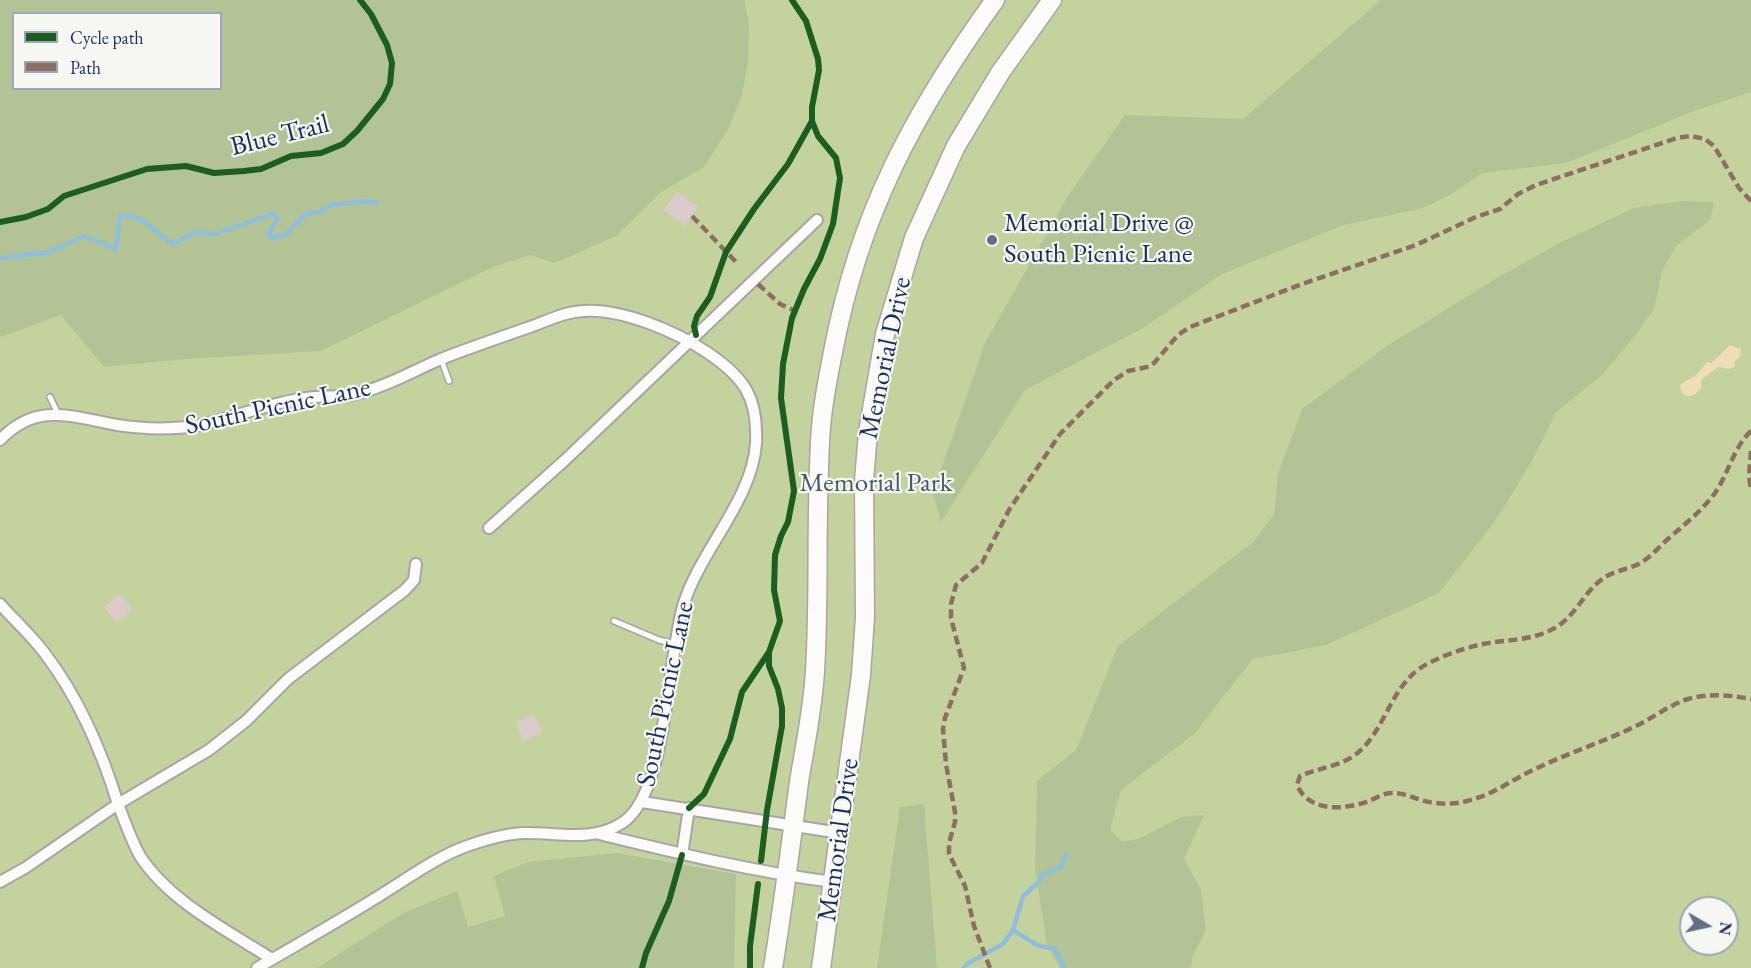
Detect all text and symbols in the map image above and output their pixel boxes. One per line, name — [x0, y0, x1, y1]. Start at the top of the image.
legend — [12, 12, 222, 90]
text: Cycle path — [70, 26, 144, 49]
text: Path — [70, 56, 101, 79]
street label: Blue Trail — [227, 108, 333, 164]
place label: Memorial Drive @ South Picnic Lane — [1004, 208, 1194, 271]
marker: Memorial Drive @ South Picnic Lane — [985, 233, 999, 247]
street label: Memorial Drive — [853, 274, 919, 442]
street label: South Picnic Lane — [182, 372, 374, 442]
park label: Memorial Park — [800, 468, 952, 500]
street label: South Picnic Lane — [631, 598, 701, 790]
street label: Memorial Drive — [812, 756, 866, 924]
north arrow — [1679, 896, 1739, 956]
text: N — [1714, 921, 1737, 937]

